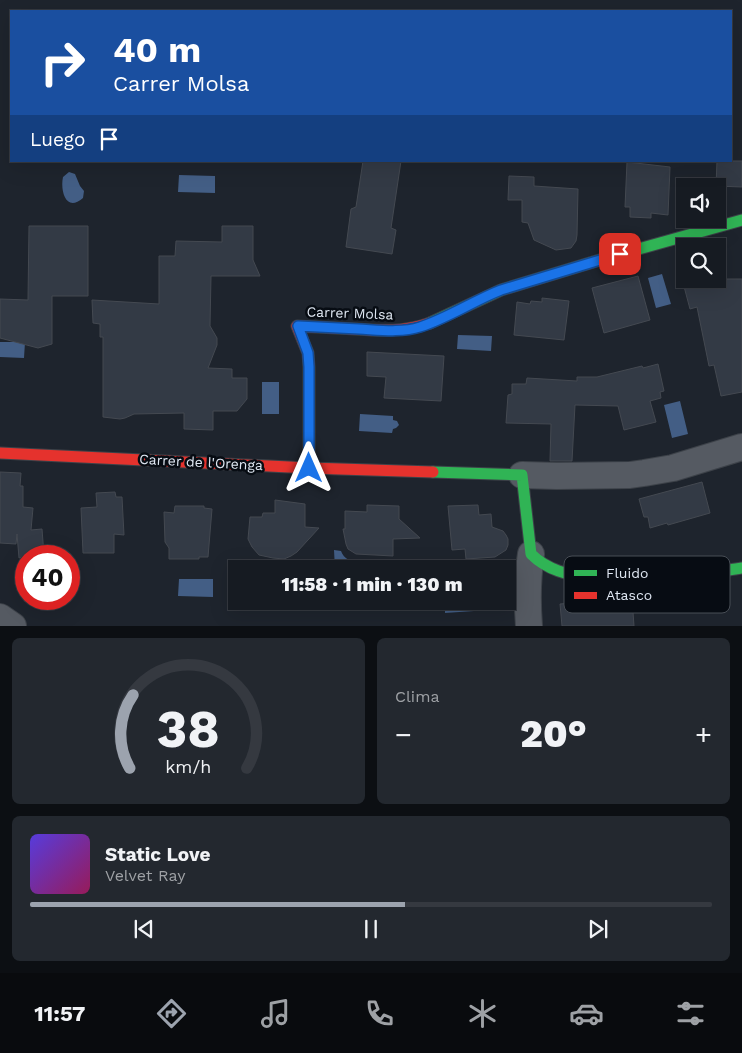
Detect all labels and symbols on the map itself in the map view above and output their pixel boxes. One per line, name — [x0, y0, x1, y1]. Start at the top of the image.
pin — [599, 233, 641, 275]
street label: Carrer Molsa — [306, 303, 394, 323]
position arrow — [282, 441, 334, 493]
street label: Carrer de l'Orenga — [139, 451, 263, 473]
speed limit sign: 40 — [15, 545, 80, 610]
legend — [564, 556, 730, 613]
text: Fluido — [606, 565, 648, 581]
text: Atasco — [606, 587, 652, 603]

